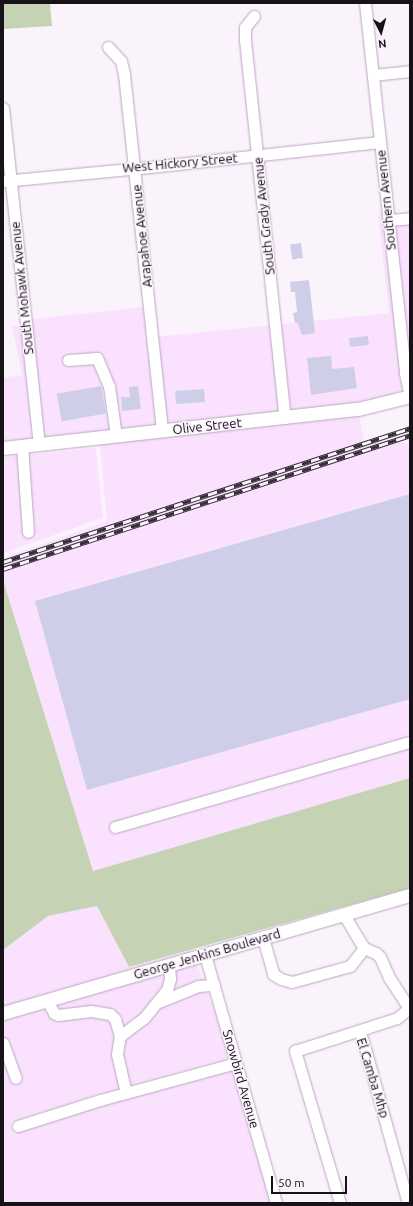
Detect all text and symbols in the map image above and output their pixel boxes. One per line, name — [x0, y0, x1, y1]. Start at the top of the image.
north arrow — [361, 12, 401, 52]
text: N — [378, 38, 387, 50]
street label: Southern Avenue — [373, 149, 399, 251]
street label: West Hickory Street — [122, 150, 238, 176]
street label: South Grady Avenue — [250, 156, 278, 276]
street label: Arapahoe Avenue — [129, 184, 155, 288]
street label: South Mohawk Avenue — [7, 221, 37, 355]
street label: Olive Street — [172, 415, 242, 437]
street label: George Jenkins Boulevard — [132, 926, 282, 982]
street label: Snowbird Avenue — [219, 1028, 263, 1130]
street label: El Camba Mhp — [353, 1036, 393, 1120]
scale bar — [273, 1168, 349, 1194]
text: 50 m — [278, 1176, 305, 1189]

